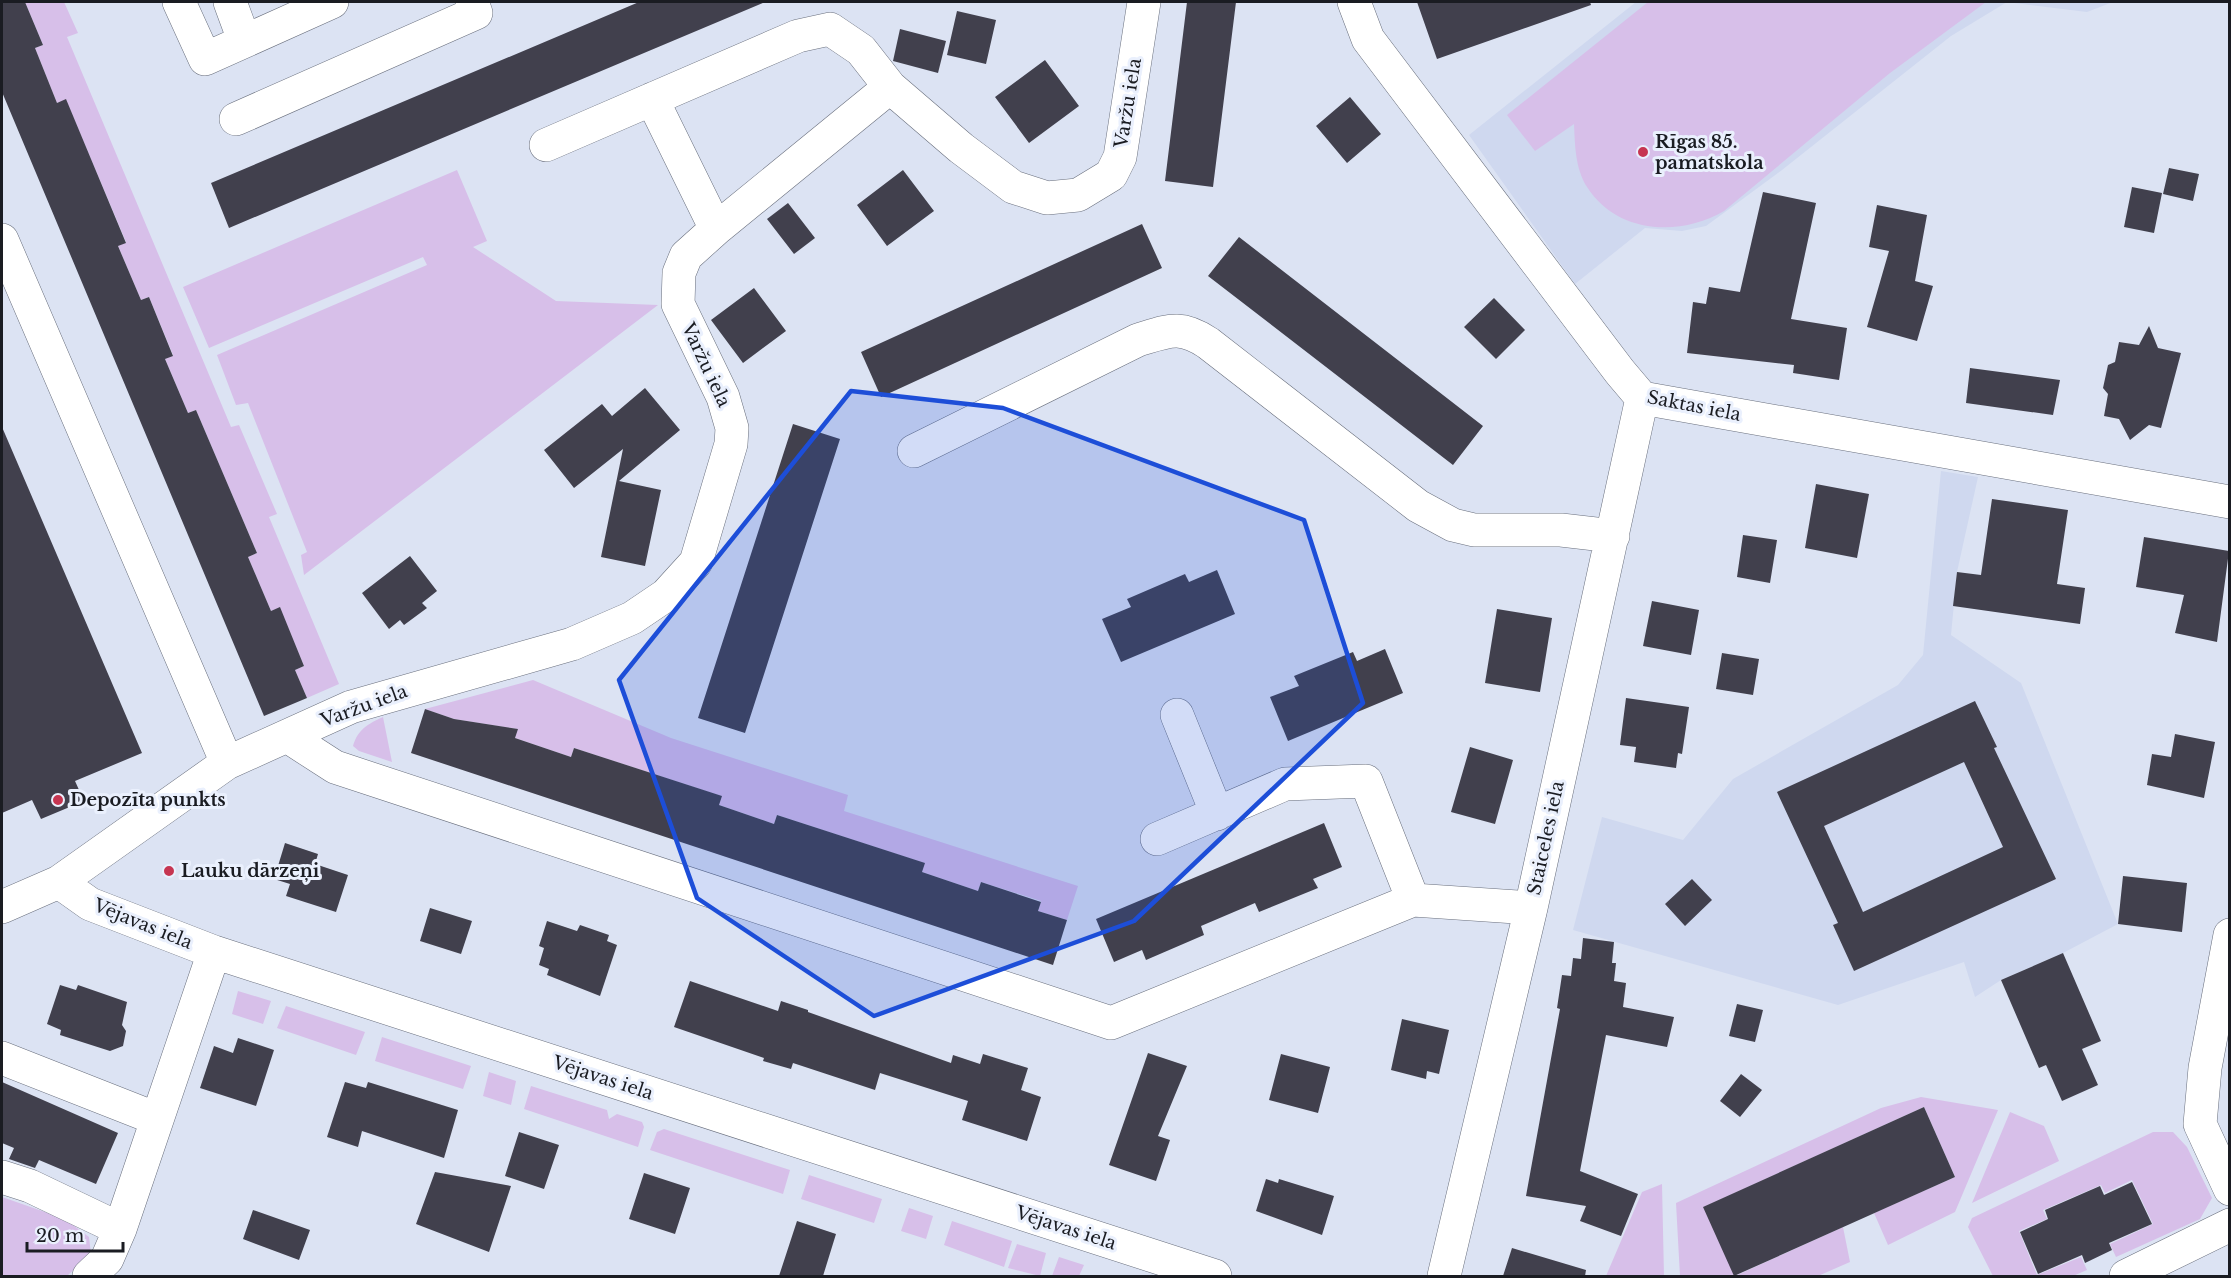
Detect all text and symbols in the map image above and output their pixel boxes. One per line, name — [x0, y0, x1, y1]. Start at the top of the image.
street label: Varžu iela — [1110, 57, 1146, 150]
place label: Rīgas 85. pamatskola — [1655, 131, 1764, 174]
marker: Rīgas 85. pamatskola — [1636, 145, 1650, 159]
street label: Varžu iela — [676, 318, 735, 411]
street label: Saktas iela — [1645, 386, 1743, 426]
street label: Varžu iela — [317, 680, 410, 732]
street label: Staiceles iela — [1523, 779, 1569, 897]
place label: Depozīta punkts — [70, 789, 226, 811]
marker: Depozīta punkts — [51, 793, 65, 807]
place label: Lauku dārzeņi — [181, 860, 320, 882]
marker: Lauku dārzeņi — [162, 864, 176, 878]
street label: Vējavas iela — [90, 894, 196, 954]
street label: Vējavas iela — [549, 1051, 656, 1105]
street label: Vējavas iela — [1012, 1201, 1119, 1255]
scale bar — [27, 1215, 123, 1253]
text: 20 m — [36, 1225, 84, 1247]

